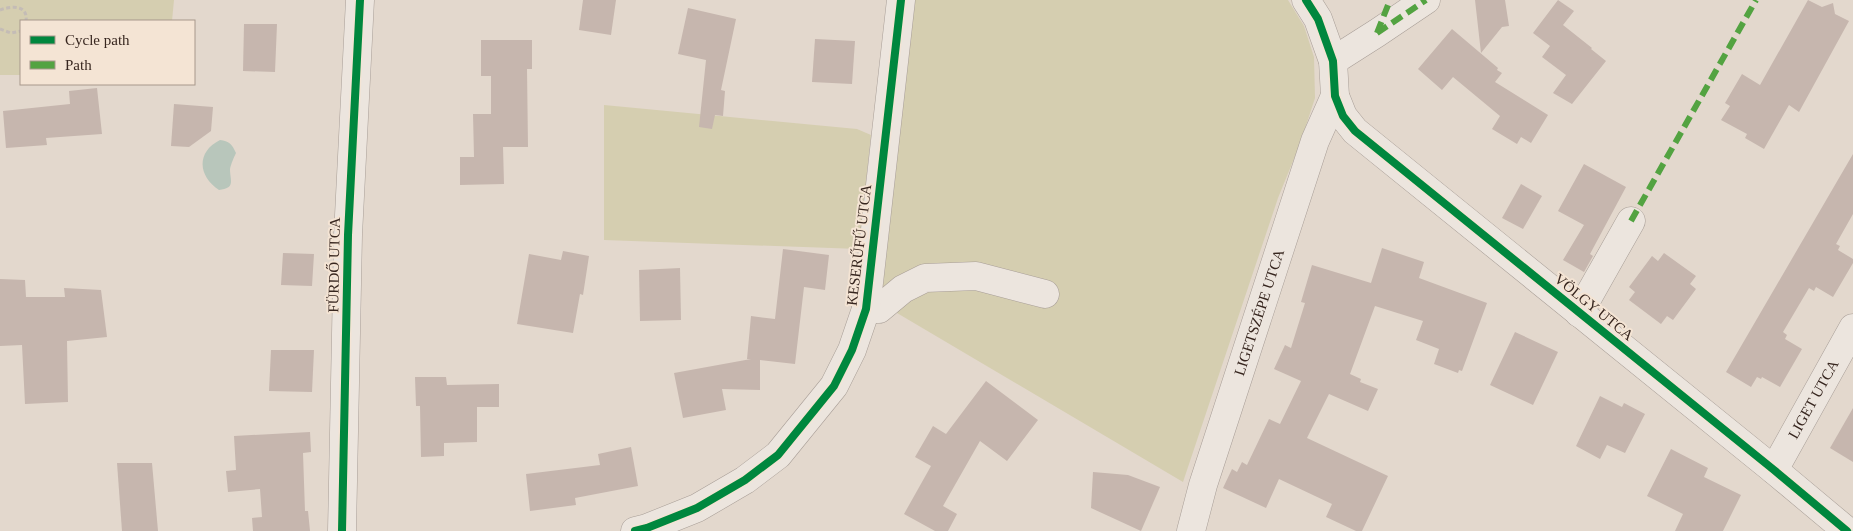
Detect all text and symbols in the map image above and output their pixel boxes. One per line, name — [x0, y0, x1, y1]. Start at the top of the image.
legend — [20, 20, 195, 85]
text: Cycle path — [65, 32, 130, 48]
text: Path — [65, 57, 92, 73]
street label: KESERŰFŰ UTCA — [844, 183, 874, 307]
street label: FÜRDŐ UTCA — [325, 217, 343, 313]
street label: LIGETSZÉPE UTCA — [1231, 247, 1287, 378]
street label: VÖLGY UTCA — [1551, 270, 1637, 344]
street label: LIGET UTCA — [1785, 357, 1842, 441]

